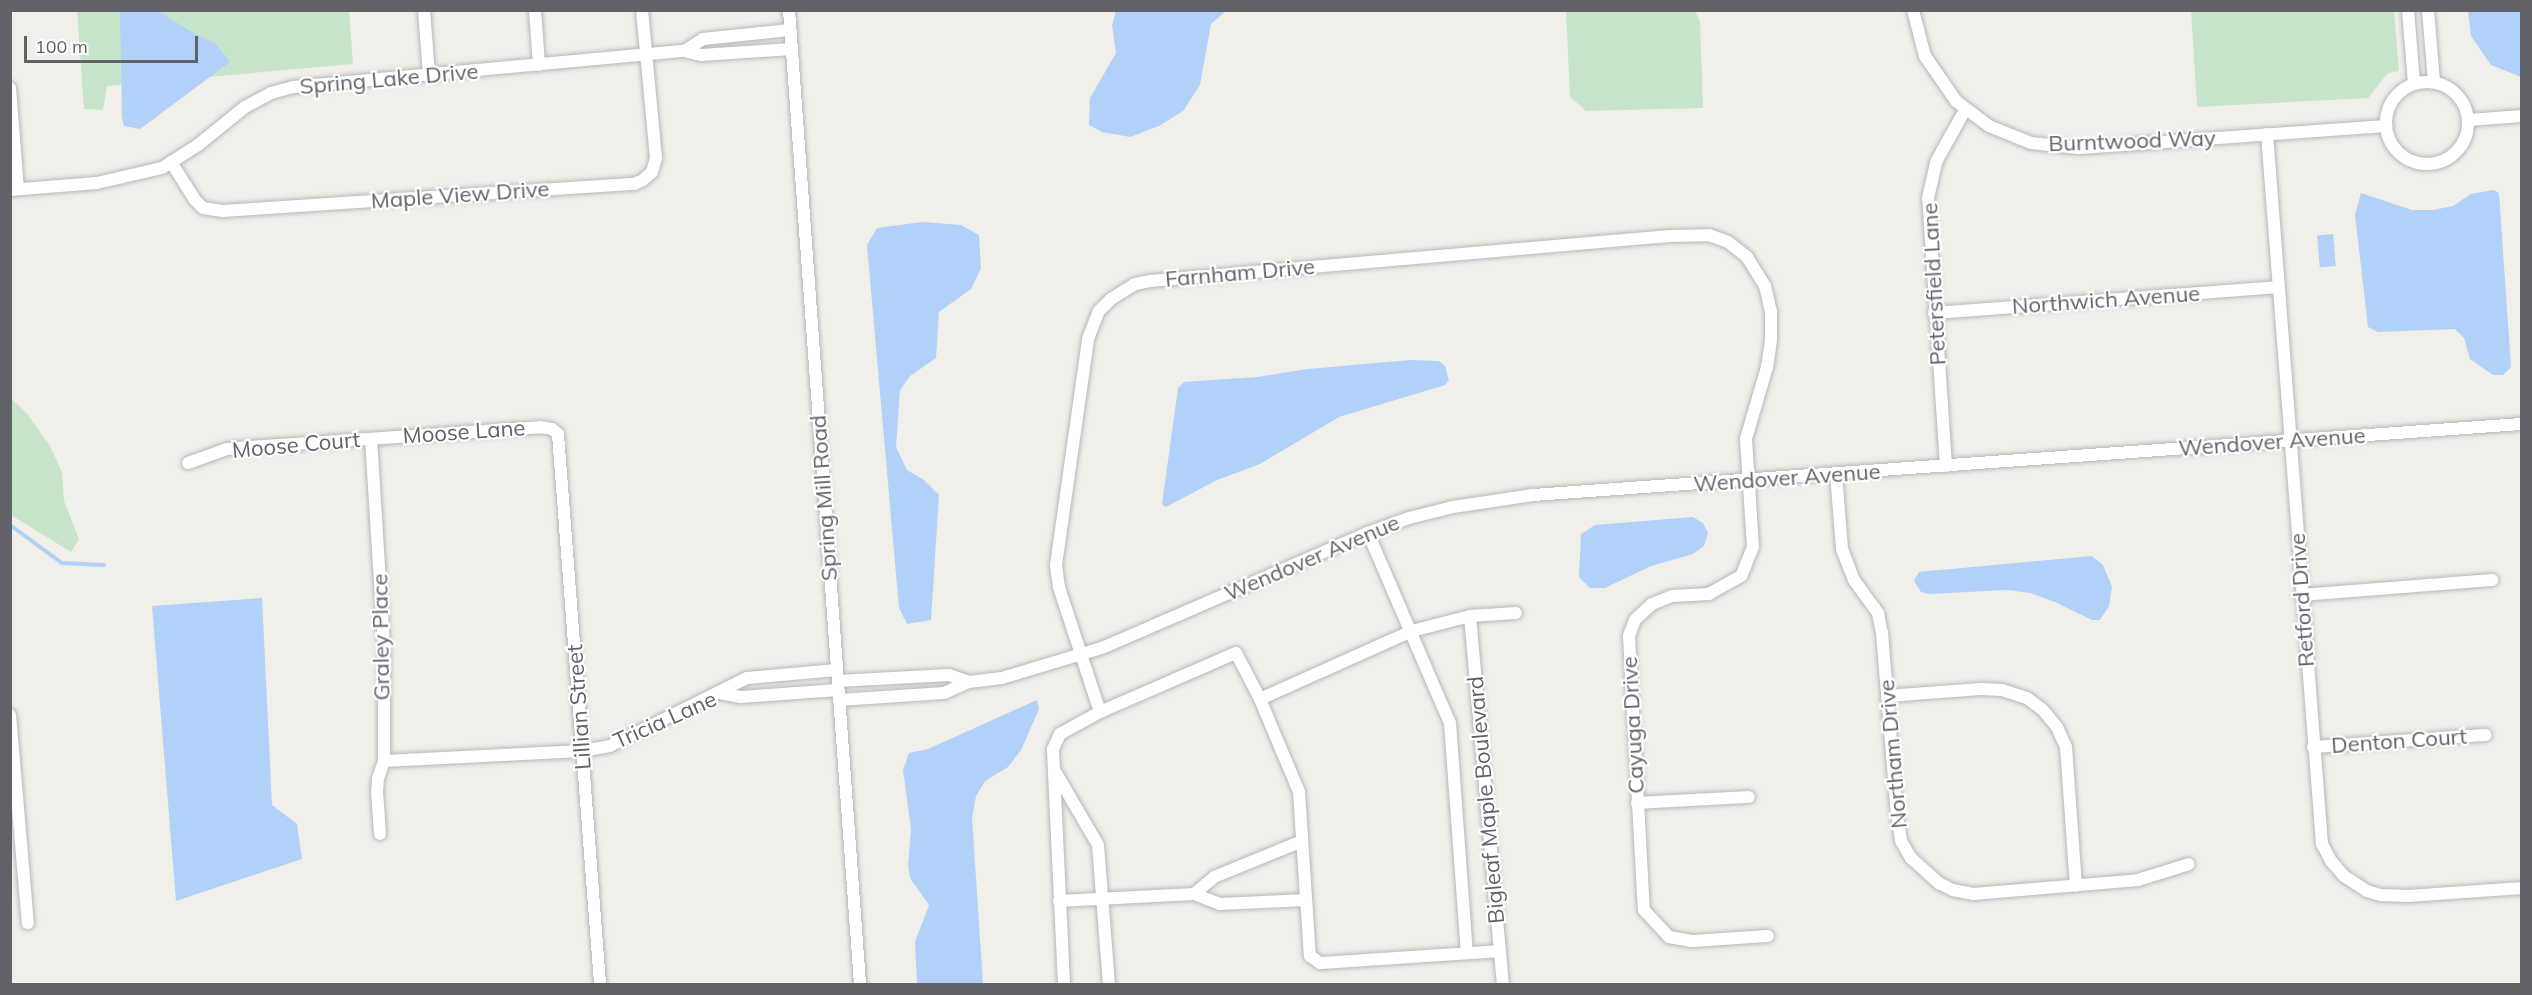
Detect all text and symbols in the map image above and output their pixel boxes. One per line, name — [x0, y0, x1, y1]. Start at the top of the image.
scale bar — [27, 24, 201, 62]
text: 100 m — [35, 35, 88, 58]
street label: Spring Lake Drive — [299, 58, 479, 100]
street label: Burntwood Way — [2048, 125, 2216, 157]
street label: Maple View Drive — [370, 176, 550, 214]
street label: Petersfield Lane — [1917, 202, 1951, 366]
street label: Farnham Drive — [1164, 253, 1316, 293]
street label: Northwich Avenue — [2011, 280, 2201, 320]
street label: Spring Mill Road — [805, 414, 843, 582]
street label: Moose Lane — [402, 415, 526, 449]
street label: Wendover Avenue — [2178, 422, 2366, 462]
street label: Moose Court — [231, 426, 361, 464]
street label: Wendover Avenue — [1693, 458, 1881, 498]
street label: Wendover Avenue — [1221, 509, 1403, 607]
street label: Retford Drive — [2284, 532, 2320, 668]
street label: Graley Place — [367, 573, 395, 701]
street label: Lillian Street — [561, 643, 597, 771]
street label: Cayuga Drive — [1616, 656, 1650, 794]
street label: Bigleaf Maple Boulevard — [1462, 675, 1510, 925]
street label: Northam Drive — [1873, 678, 1913, 830]
street label: Tricia Lane — [609, 686, 721, 754]
street label: Denton Court — [2330, 723, 2468, 759]

